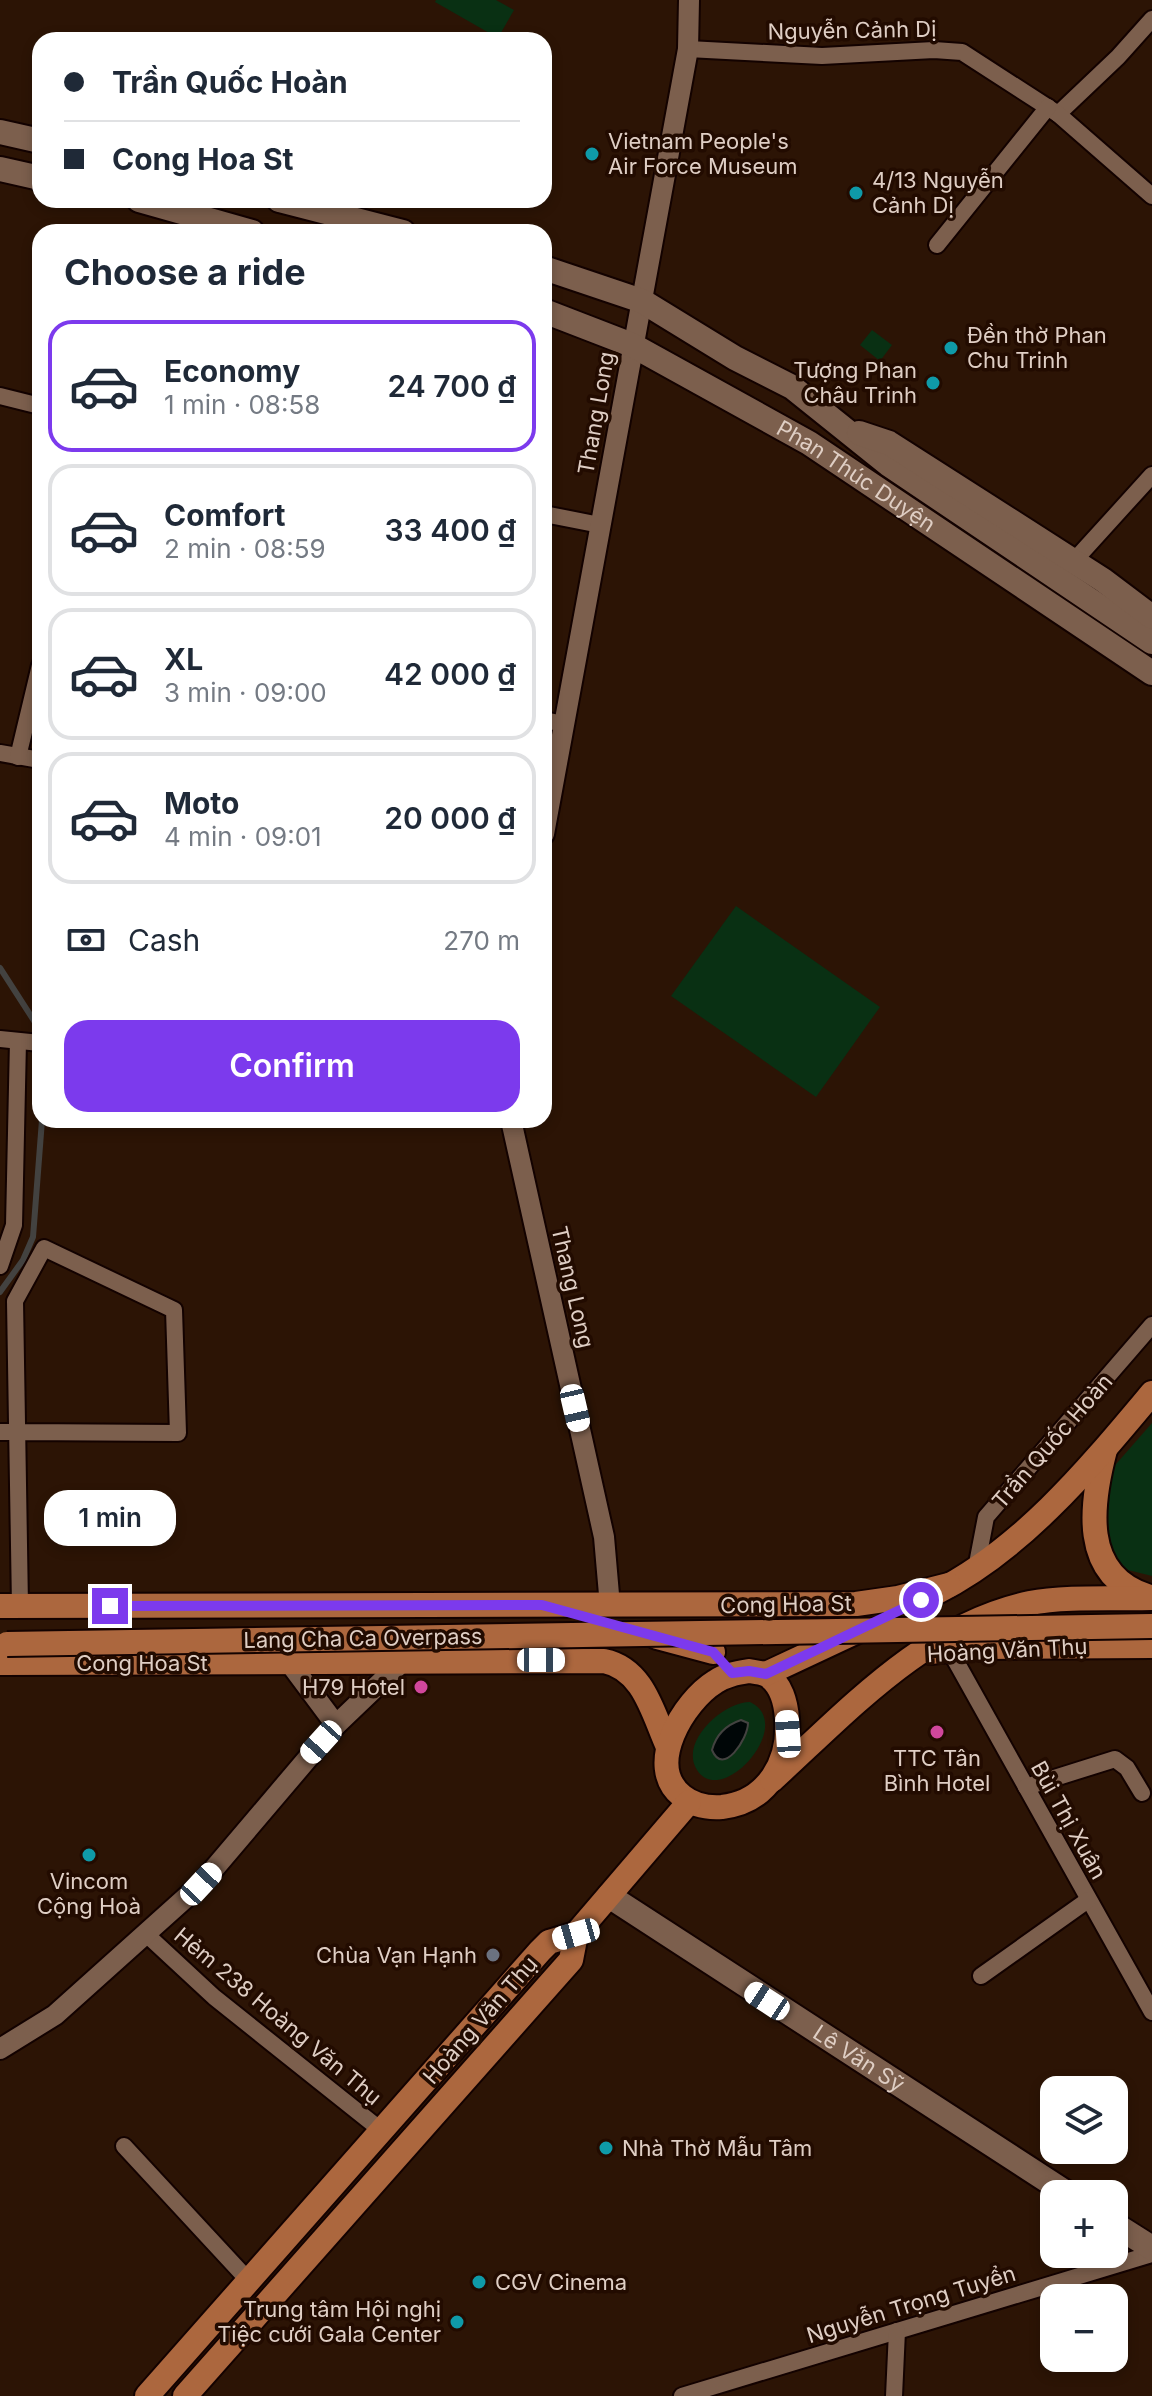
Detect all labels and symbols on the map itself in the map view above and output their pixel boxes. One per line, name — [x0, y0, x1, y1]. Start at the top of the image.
street label: Nguyễn Cảnh Dị — [767, 16, 937, 44]
place label: Vietnam People's Air Force Museum — [608, 128, 798, 179]
marker: Vietnam People's Air Force Museum — [583, 145, 601, 163]
place label: 4/13 Nguyễn Cảnh Dị — [872, 167, 1004, 218]
marker: 4/13 Nguyễn Cảnh Dị — [847, 184, 865, 202]
place label: Đền thờ Phan Chu Trinh — [967, 322, 1107, 373]
marker: Đền thờ Phan Chu Trinh — [942, 339, 960, 357]
street label: Thang Long — [572, 349, 620, 477]
place label: Tượng Phan Châu Trinh — [793, 357, 917, 408]
marker: Tượng Phan Châu Trinh — [924, 374, 942, 392]
street label: Phan Thúc Duyện — [772, 415, 940, 537]
street label: Thang Long — [546, 1223, 600, 1351]
street label: Trần Quốc Hoàn — [987, 1368, 1117, 1514]
car — [558, 1382, 592, 1434]
callout: 1 min — [44, 1490, 176, 1546]
route start — [903, 1582, 939, 1618]
route end — [92, 1588, 128, 1624]
street label: Cong Hoa St — [720, 1590, 852, 1618]
street label: Lang Cha Ca Overpass — [243, 1623, 483, 1653]
street label: Hoàng Văn Thụ — [926, 1633, 1088, 1667]
car — [517, 1648, 565, 1672]
street label: Cong Hoa St — [76, 1650, 208, 1676]
place label: H79 Hotel — [302, 1674, 405, 1700]
marker: H79 Hotel — [412, 1678, 430, 1696]
car — [774, 1709, 802, 1759]
car — [296, 1716, 346, 1768]
marker: TTC Tân Bình Hotel — [928, 1723, 946, 1741]
place label: TTC Tân Bình Hotel — [884, 1745, 990, 1796]
street label: Bùi Thị Xuân — [1026, 1756, 1112, 1884]
marker: Vincom Cộng Hoà — [80, 1846, 98, 1864]
car — [176, 1858, 226, 1910]
place label: Vincom Cộng Hoà — [37, 1868, 141, 1919]
car — [550, 1916, 602, 1952]
street label: Hẻm 238 Hoàng Văn Thụ — [169, 1922, 387, 2110]
place label: Chùa Vạn Hạnh — [316, 1942, 477, 1968]
marker: Chùa Vạn Hạnh — [484, 1946, 502, 1964]
street label: Hoàng Văn Thụ — [418, 1951, 542, 2089]
car — [740, 1978, 794, 2024]
street label: Lê Văn Sỹ — [808, 2019, 909, 2097]
place label: Nhà Thờ Mẫu Tâm — [622, 2135, 812, 2161]
marker: Nhà Thờ Mẫu Tâm — [597, 2139, 615, 2157]
street label: Nguyễn Trọng Tuyển — [803, 2260, 1019, 2348]
place label: CGV Cinema — [495, 2269, 627, 2295]
marker: CGV Cinema — [470, 2273, 488, 2291]
place label: Trung tâm Hội nghị Tiệc cưới Gala Center — [217, 2296, 441, 2347]
marker: Trung tâm Hội nghị Tiệc cưới Gala Center — [448, 2313, 466, 2331]

